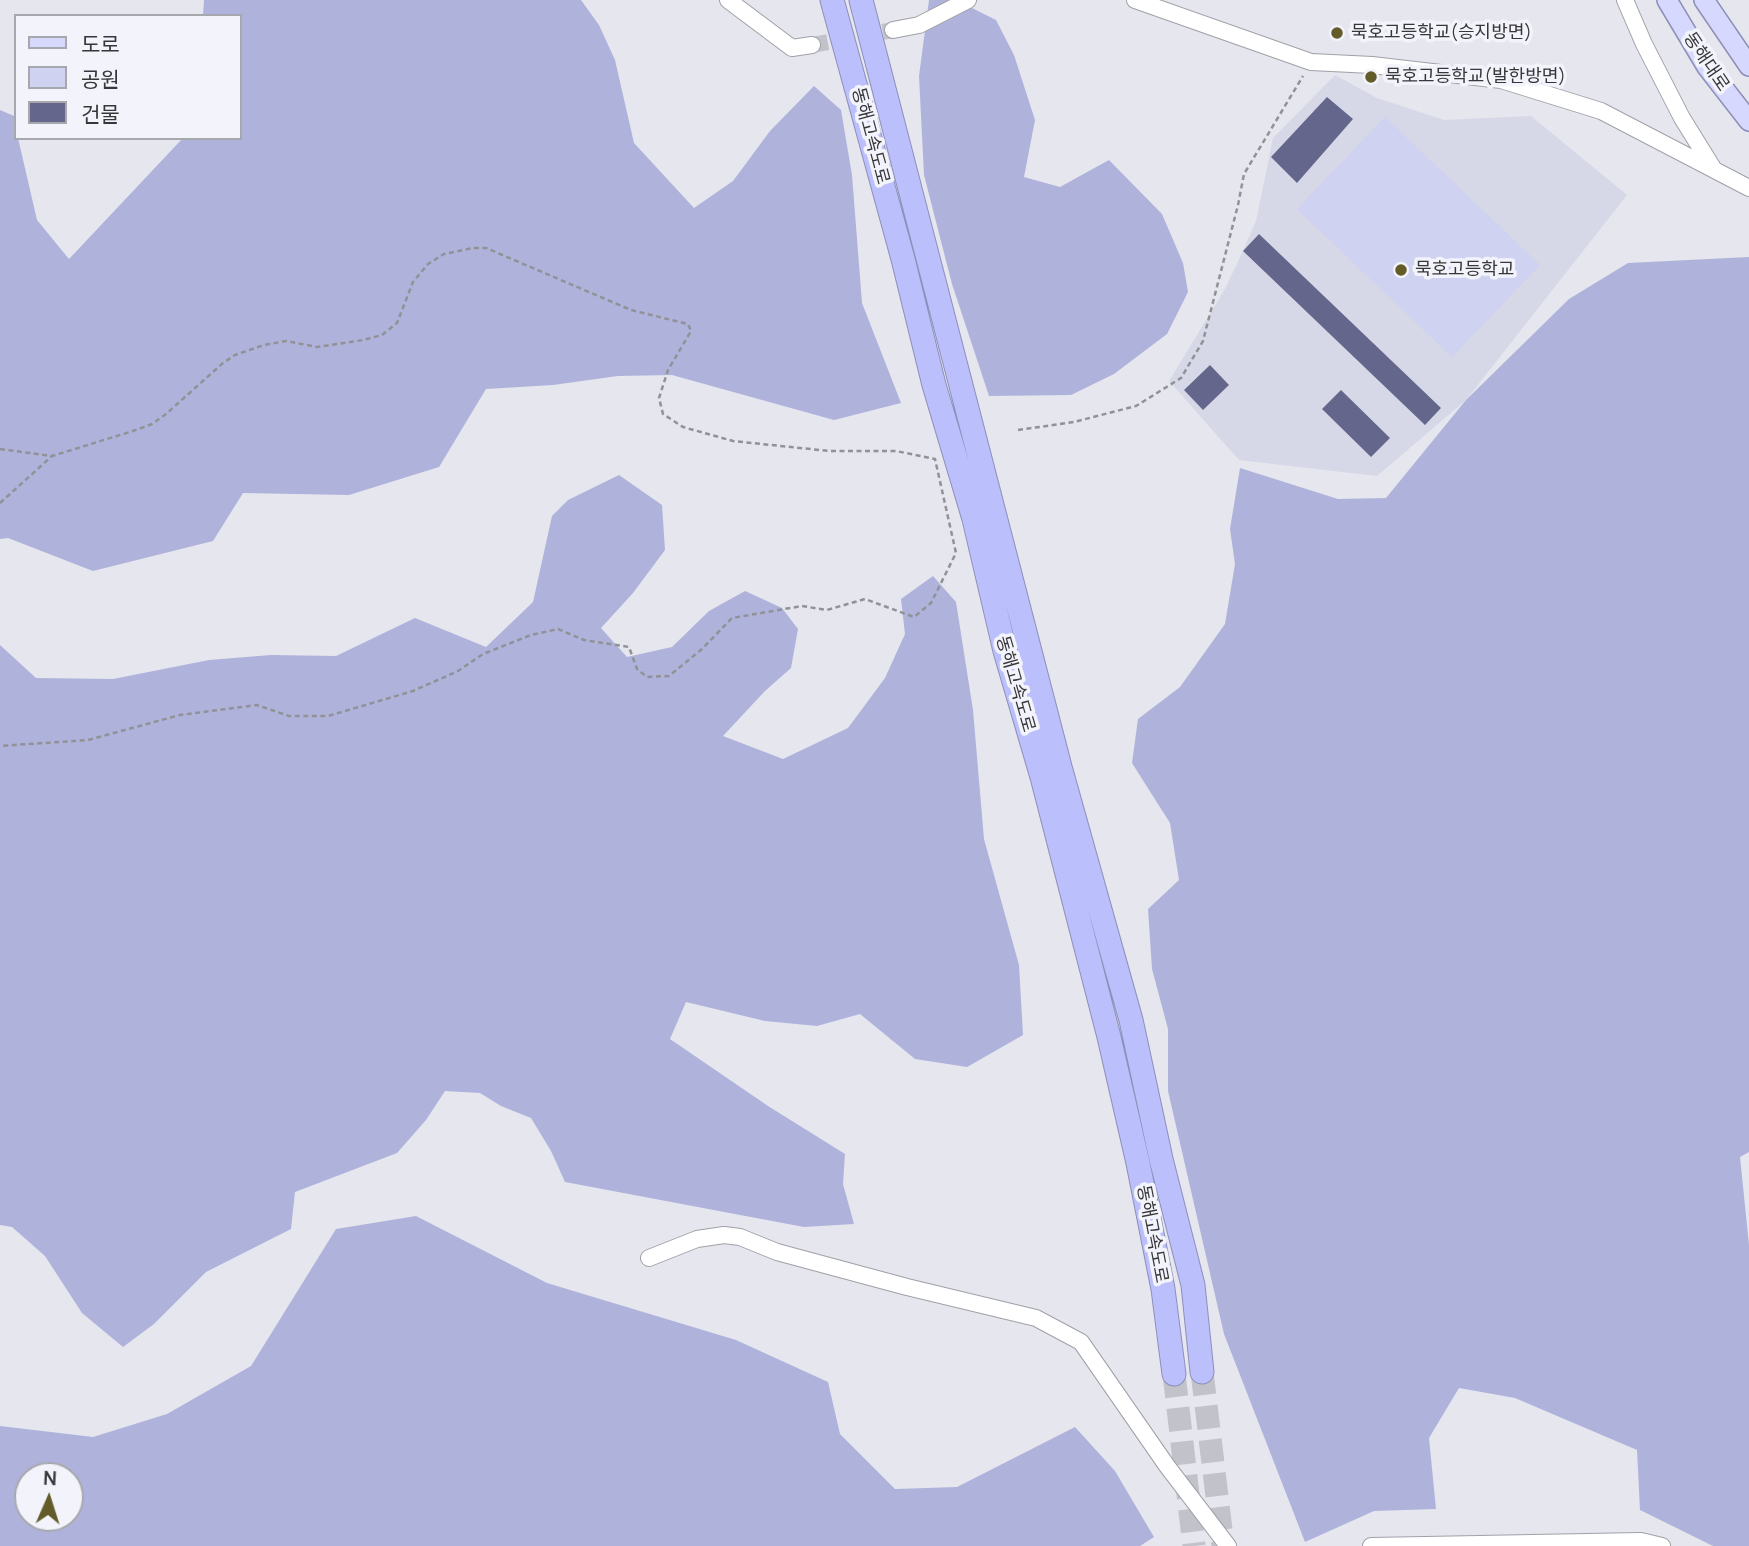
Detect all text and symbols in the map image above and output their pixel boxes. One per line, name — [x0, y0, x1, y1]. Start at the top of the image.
legend — [14, 14, 242, 140]
place label: 묵호고등학교(승지방면) — [1351, 22, 1532, 44]
marker: 묵호고등학교(승지방면) — [1329, 25, 1345, 41]
street label: 동해대로 — [1679, 29, 1733, 95]
text: 도로 — [81, 30, 120, 58]
text: 공원 — [81, 65, 120, 93]
place label: 묵호고등학교(발한방면) — [1385, 66, 1566, 88]
marker: 묵호고등학교(발한방면) — [1363, 69, 1379, 85]
street label: 동해고속도로 — [847, 85, 893, 187]
text: 건물 — [81, 100, 120, 128]
place label: 묵호고등학교 — [1415, 259, 1514, 281]
marker: 묵호고등학교 — [1393, 262, 1409, 278]
street label: 동해고속도로 — [991, 633, 1039, 735]
street label: 동해고속도로 — [1132, 1183, 1172, 1285]
north arrow — [14, 1462, 84, 1532]
text: N — [42, 1465, 57, 1491]

